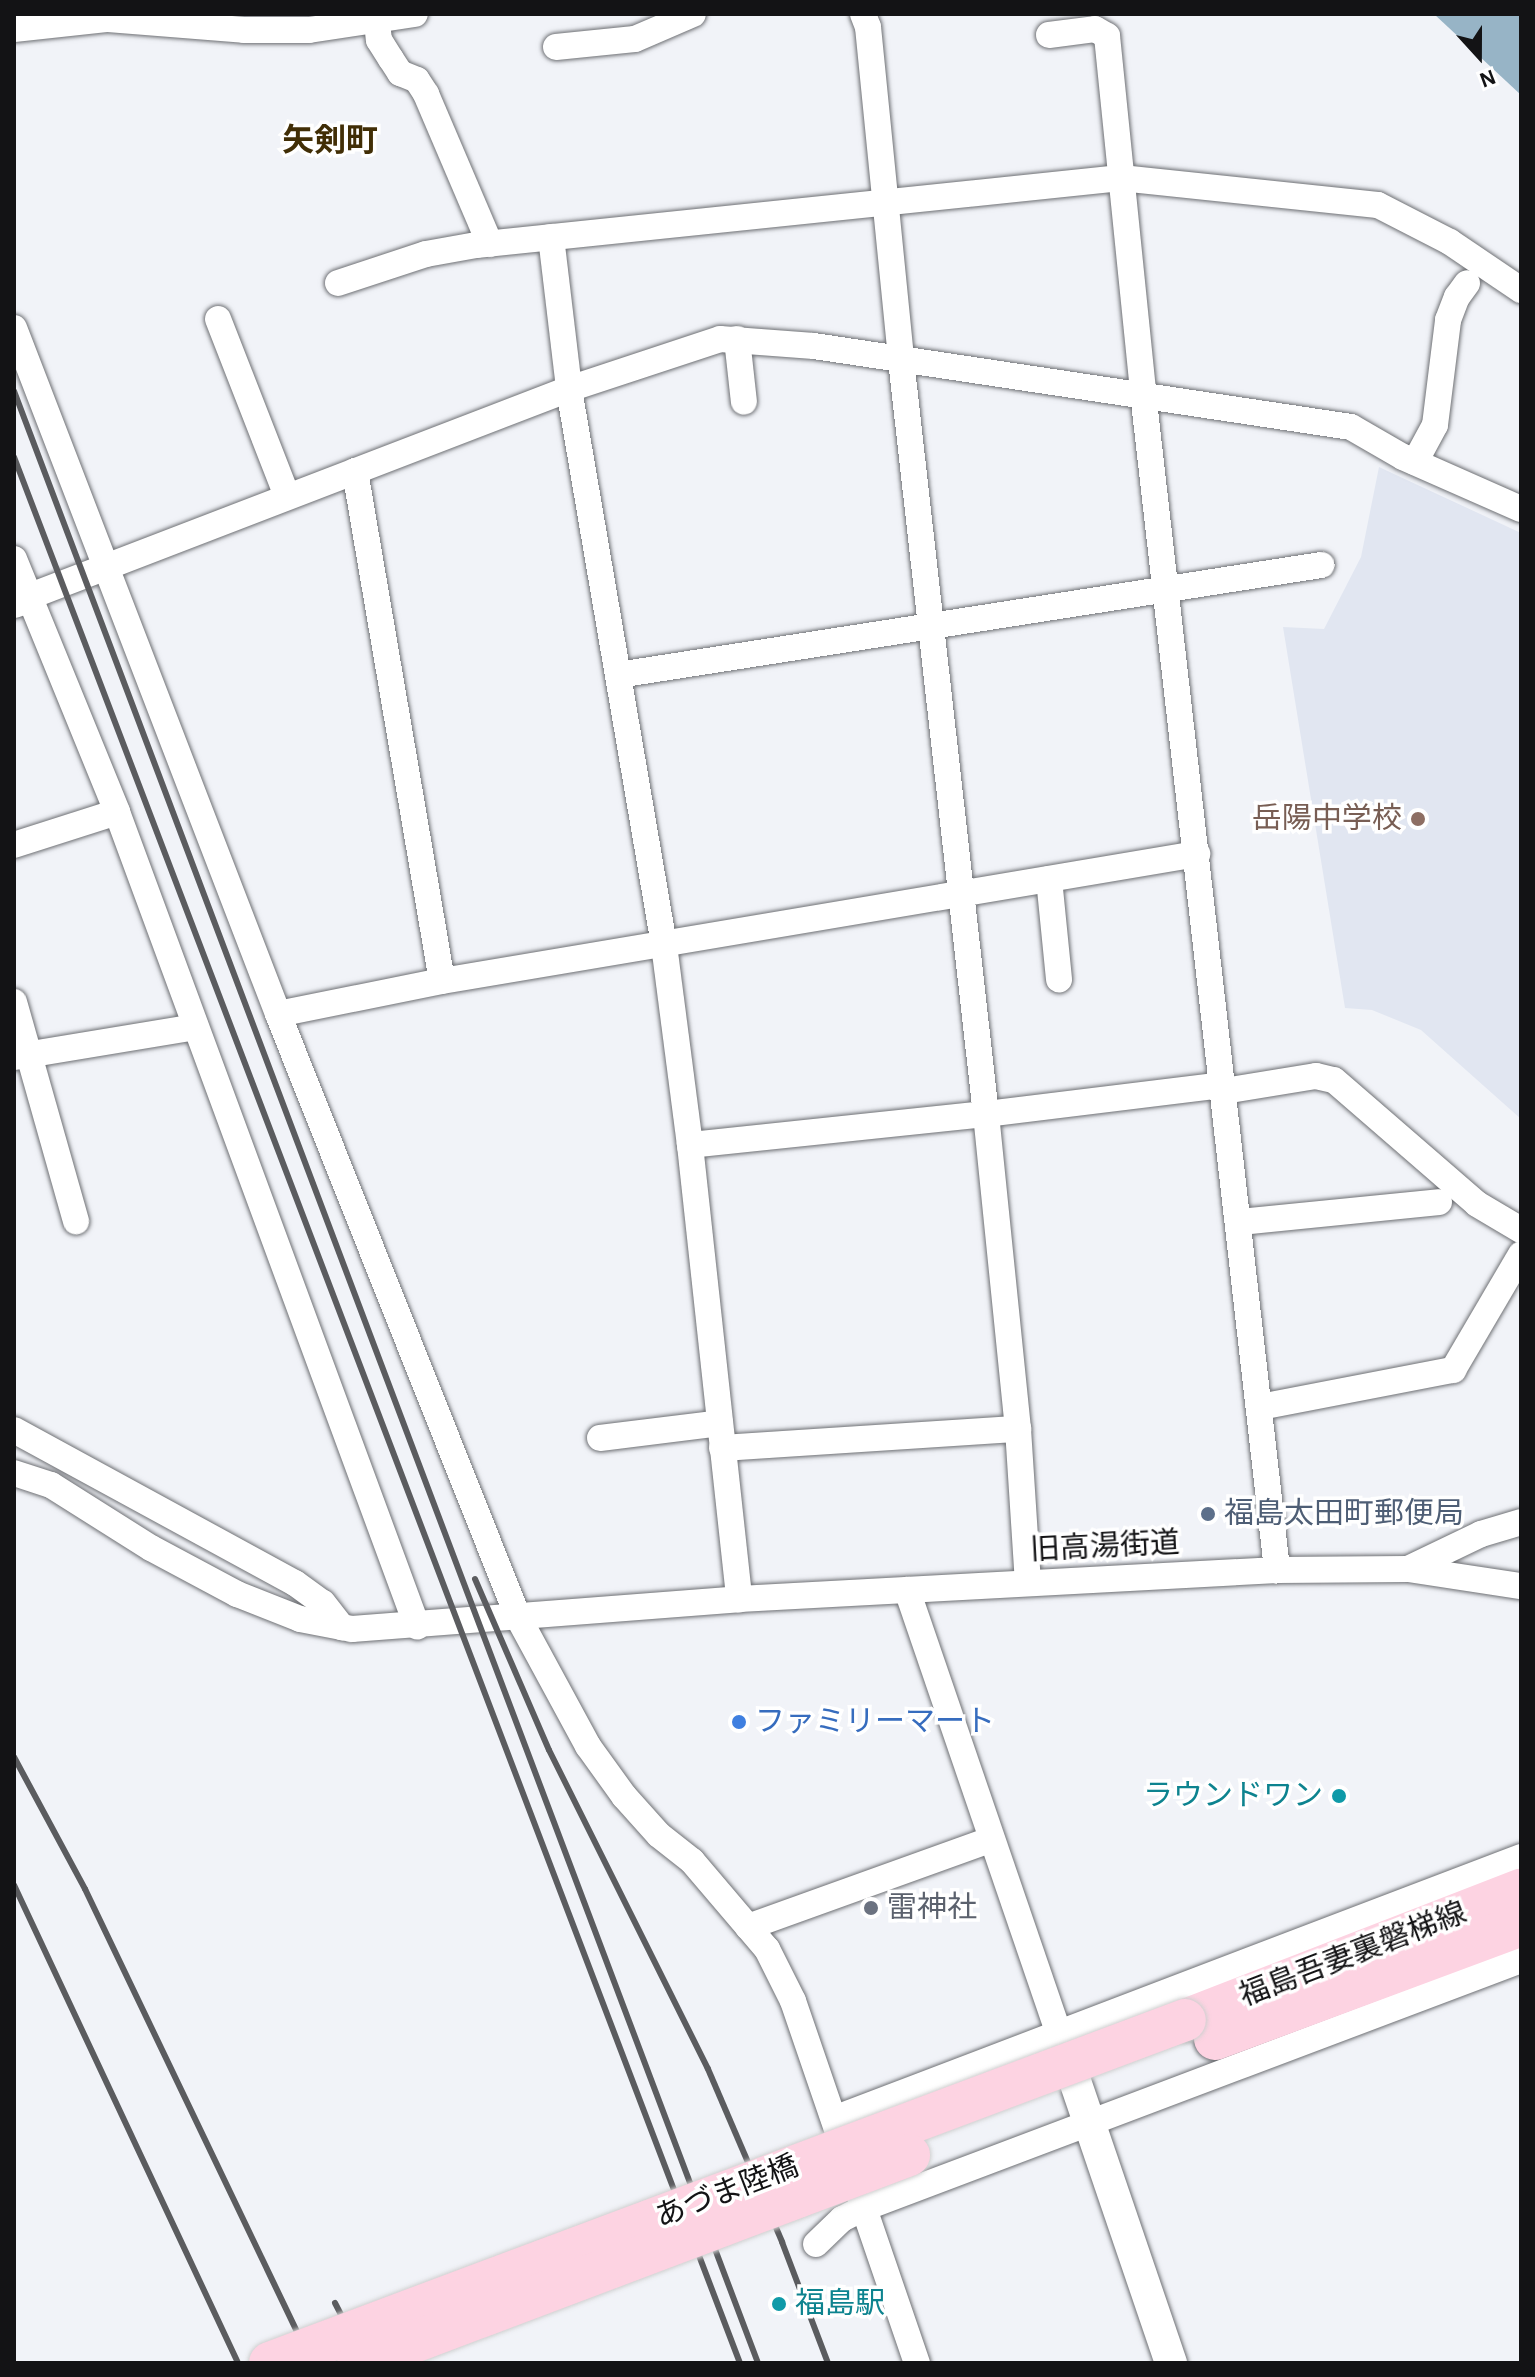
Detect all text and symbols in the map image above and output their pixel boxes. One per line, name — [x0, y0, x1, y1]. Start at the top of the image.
north arrow — [1439, 16, 1519, 96]
text: N — [1477, 65, 1499, 91]
district label: 矢剣町 — [282, 122, 378, 160]
place label: 岳陽中学校 — [1252, 801, 1402, 837]
marker: 岳陽中学校 — [1409, 810, 1427, 828]
place label: 福島太田町郵便局 — [1224, 1496, 1464, 1532]
marker: 福島太田町郵便局 — [1199, 1505, 1217, 1523]
street label: 旧高湯街道 — [1029, 1525, 1181, 1569]
place label: ファミリーマート — [755, 1704, 995, 1740]
marker: ファミリーマート — [730, 1713, 748, 1731]
place label: ラウンドワン — [1143, 1778, 1323, 1814]
marker: ラウンドワン — [1330, 1787, 1348, 1805]
place label: 雷神社 — [887, 1890, 977, 1926]
street label: 福島吾妻裏磐梯線 — [1235, 1895, 1471, 2015]
marker: 雷神社 — [862, 1899, 880, 1917]
street label: あづま陸橋 — [651, 2148, 803, 2236]
place label: 福島駅 — [795, 2286, 885, 2322]
marker: 福島駅 — [770, 2295, 788, 2313]

